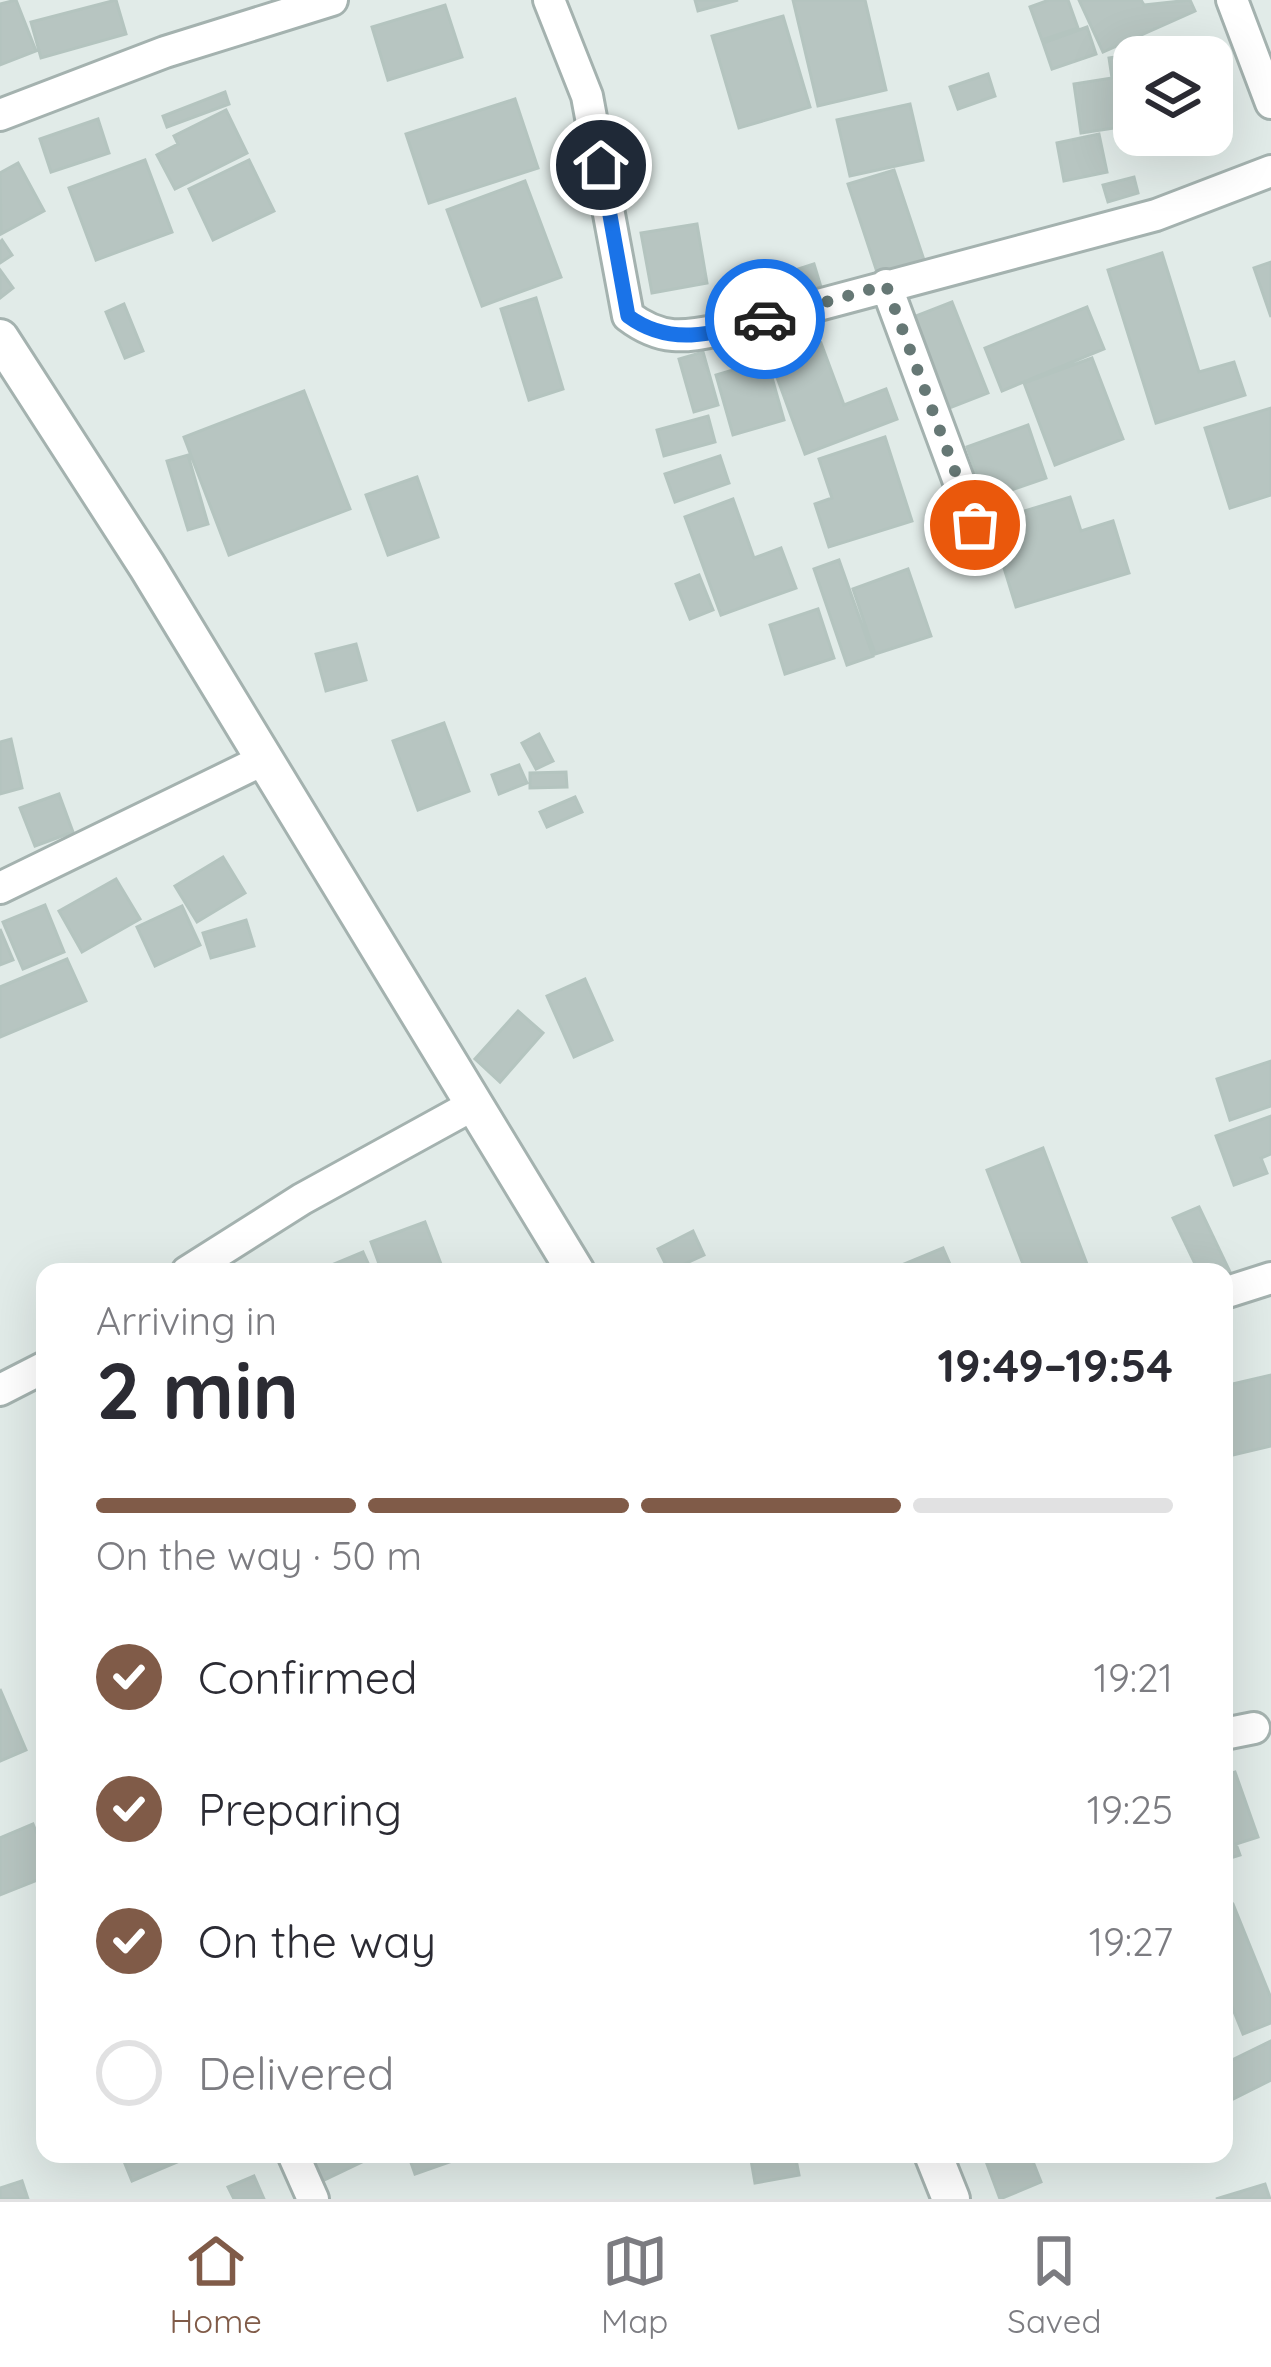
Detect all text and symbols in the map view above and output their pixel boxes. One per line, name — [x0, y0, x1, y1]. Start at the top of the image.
map controls — [1113, 36, 1233, 156]
button: layers — [1113, 36, 1233, 156]
pin — [550, 114, 652, 216]
icon: home — [568, 132, 634, 198]
courier — [705, 259, 825, 379]
icon: car — [732, 286, 798, 352]
pin — [924, 474, 1026, 576]
icon: bag — [942, 492, 1008, 558]
text: Arriving in — [96, 1296, 277, 1345]
text: 19:49–19:54 — [937, 1337, 1173, 1393]
text: 2 min — [96, 1341, 299, 1439]
text: On the way · 50 m — [96, 1531, 422, 1580]
icon: check — [96, 1644, 162, 1710]
text: Confirmed — [198, 1649, 417, 1705]
text: 19:21 — [1093, 1653, 1173, 1702]
icon: check — [96, 1776, 162, 1842]
text: Preparing — [198, 1781, 402, 1837]
text: 19:25 — [1087, 1785, 1173, 1834]
icon: check — [96, 1908, 162, 1974]
text: On the way — [198, 1913, 436, 1969]
text: 19:27 — [1089, 1917, 1173, 1966]
text: Delivered — [198, 2045, 394, 2101]
tab: Home — [170, 2228, 262, 2341]
tab: Map — [601, 2228, 668, 2341]
tab: Saved — [1007, 2228, 1101, 2341]

